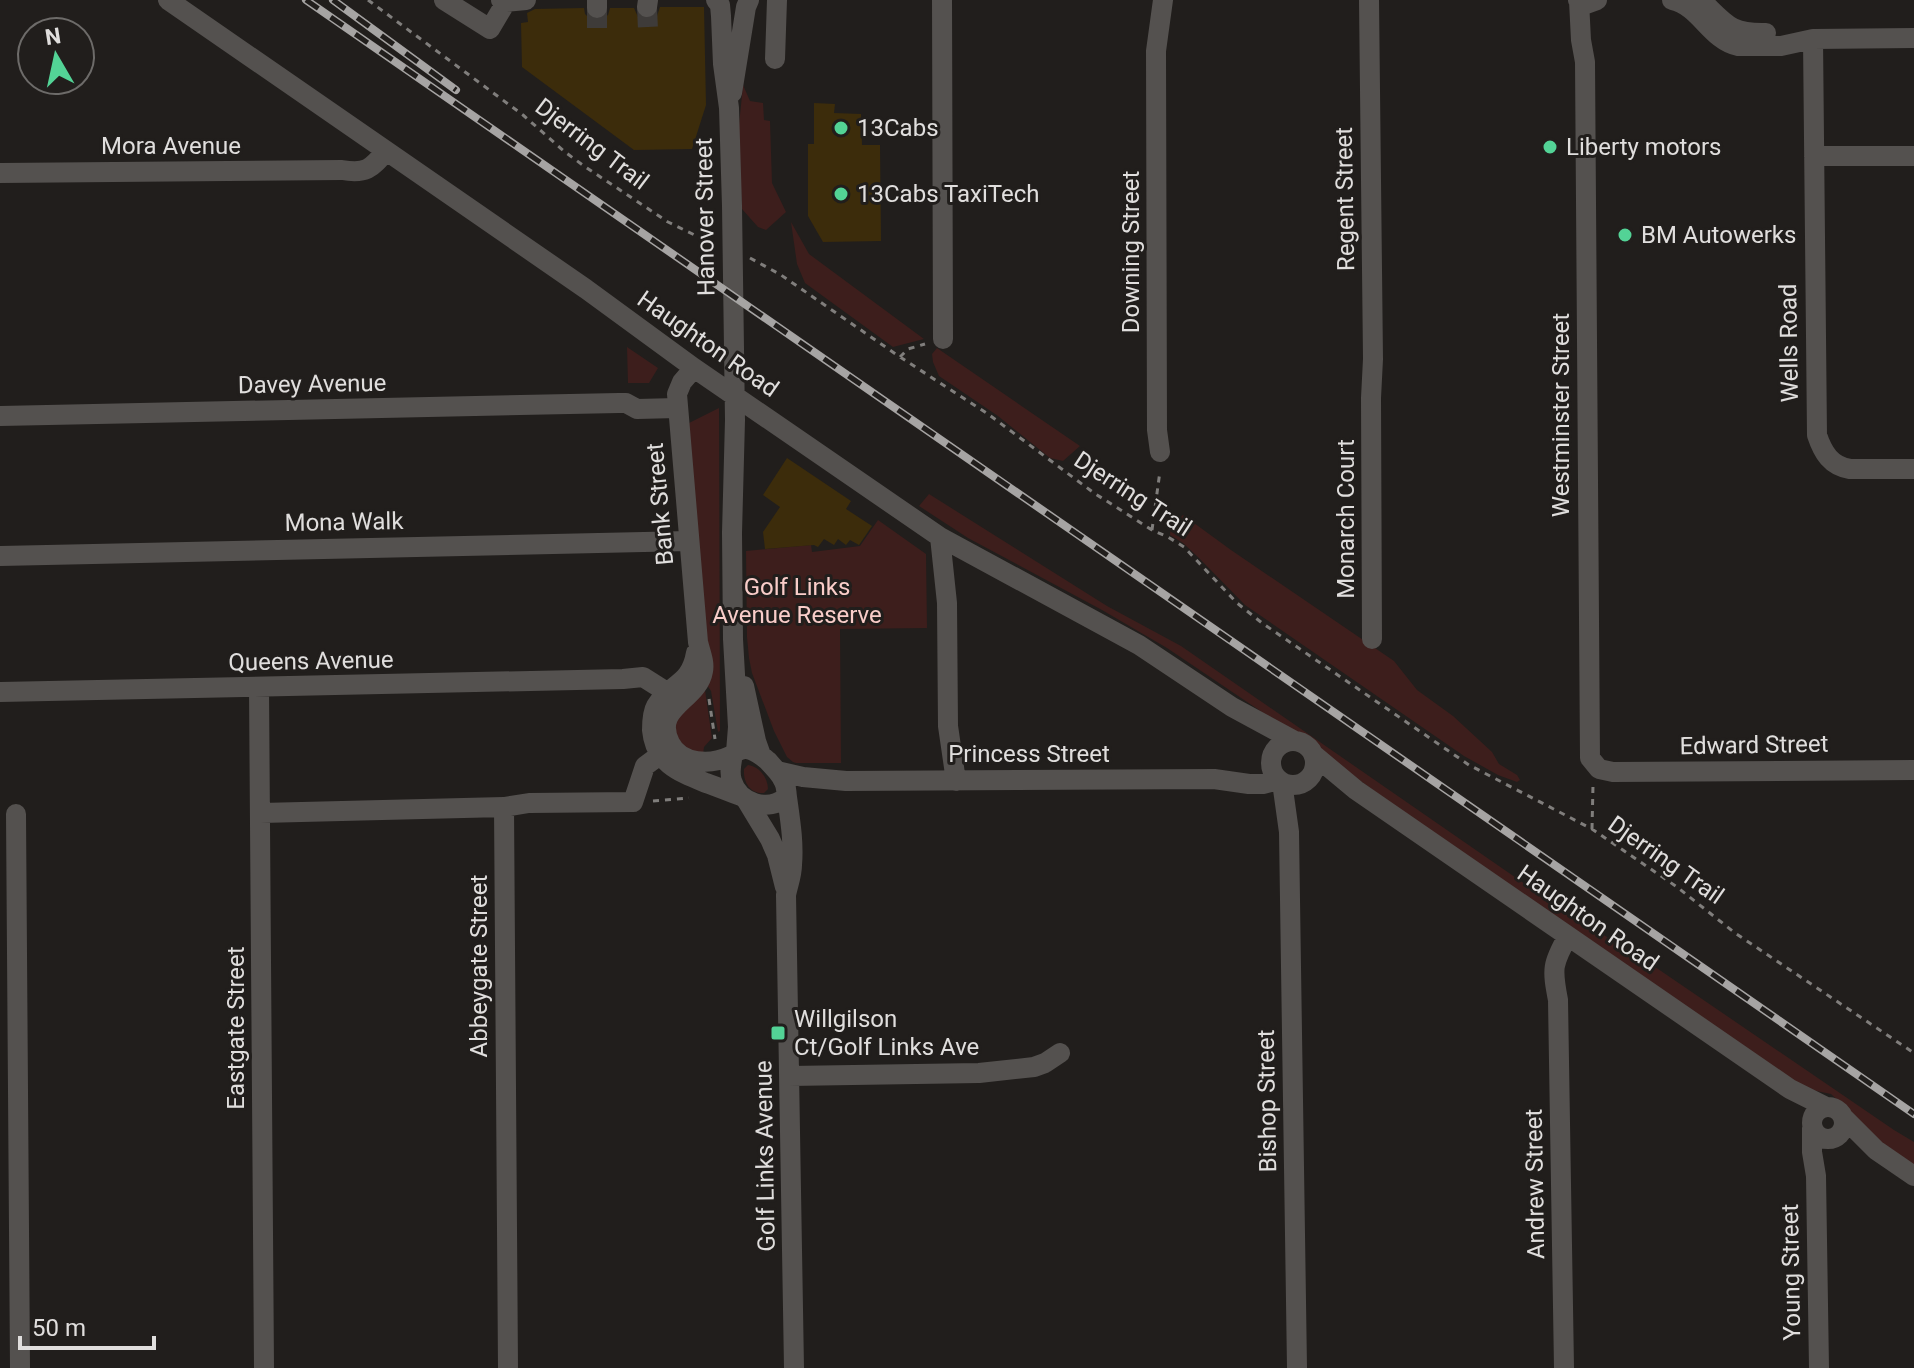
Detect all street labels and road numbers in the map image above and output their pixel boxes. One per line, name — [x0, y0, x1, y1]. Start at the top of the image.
street label: Djerring Trail — [530, 92, 654, 196]
street label: Regent Street — [1330, 127, 1360, 271]
street label: Mora Avenue — [101, 132, 241, 160]
street label: Hanover Street — [690, 137, 720, 297]
street label: Downing Street — [1117, 171, 1145, 333]
street label: Wells Road — [1774, 283, 1804, 403]
street label: Haughton Road — [632, 285, 784, 403]
street label: Westminster Street — [1547, 313, 1575, 517]
street label: Davey Avenue — [238, 369, 386, 399]
street label: Monarch Court — [1332, 439, 1360, 599]
street label: Bank Street — [641, 442, 679, 566]
street label: Djerring Trail — [1069, 446, 1197, 542]
street label: Mona Walk — [284, 507, 404, 537]
street label: Queens Avenue — [228, 646, 394, 676]
street label: Edward Street — [1679, 730, 1829, 760]
street label: Princess Street — [948, 740, 1110, 768]
street label: Djerring Trail — [1603, 810, 1729, 910]
street label: Haughton Road — [1512, 859, 1664, 977]
street label: Abbeygate Street — [465, 874, 493, 1057]
street label: Eastgate Street — [222, 946, 250, 1110]
street label: Bishop Street — [1252, 1029, 1282, 1173]
street label: Golf Links Avenue — [749, 1060, 781, 1252]
street label: Andrew Street — [1520, 1108, 1550, 1259]
street label: Young Street — [1776, 1203, 1806, 1341]

